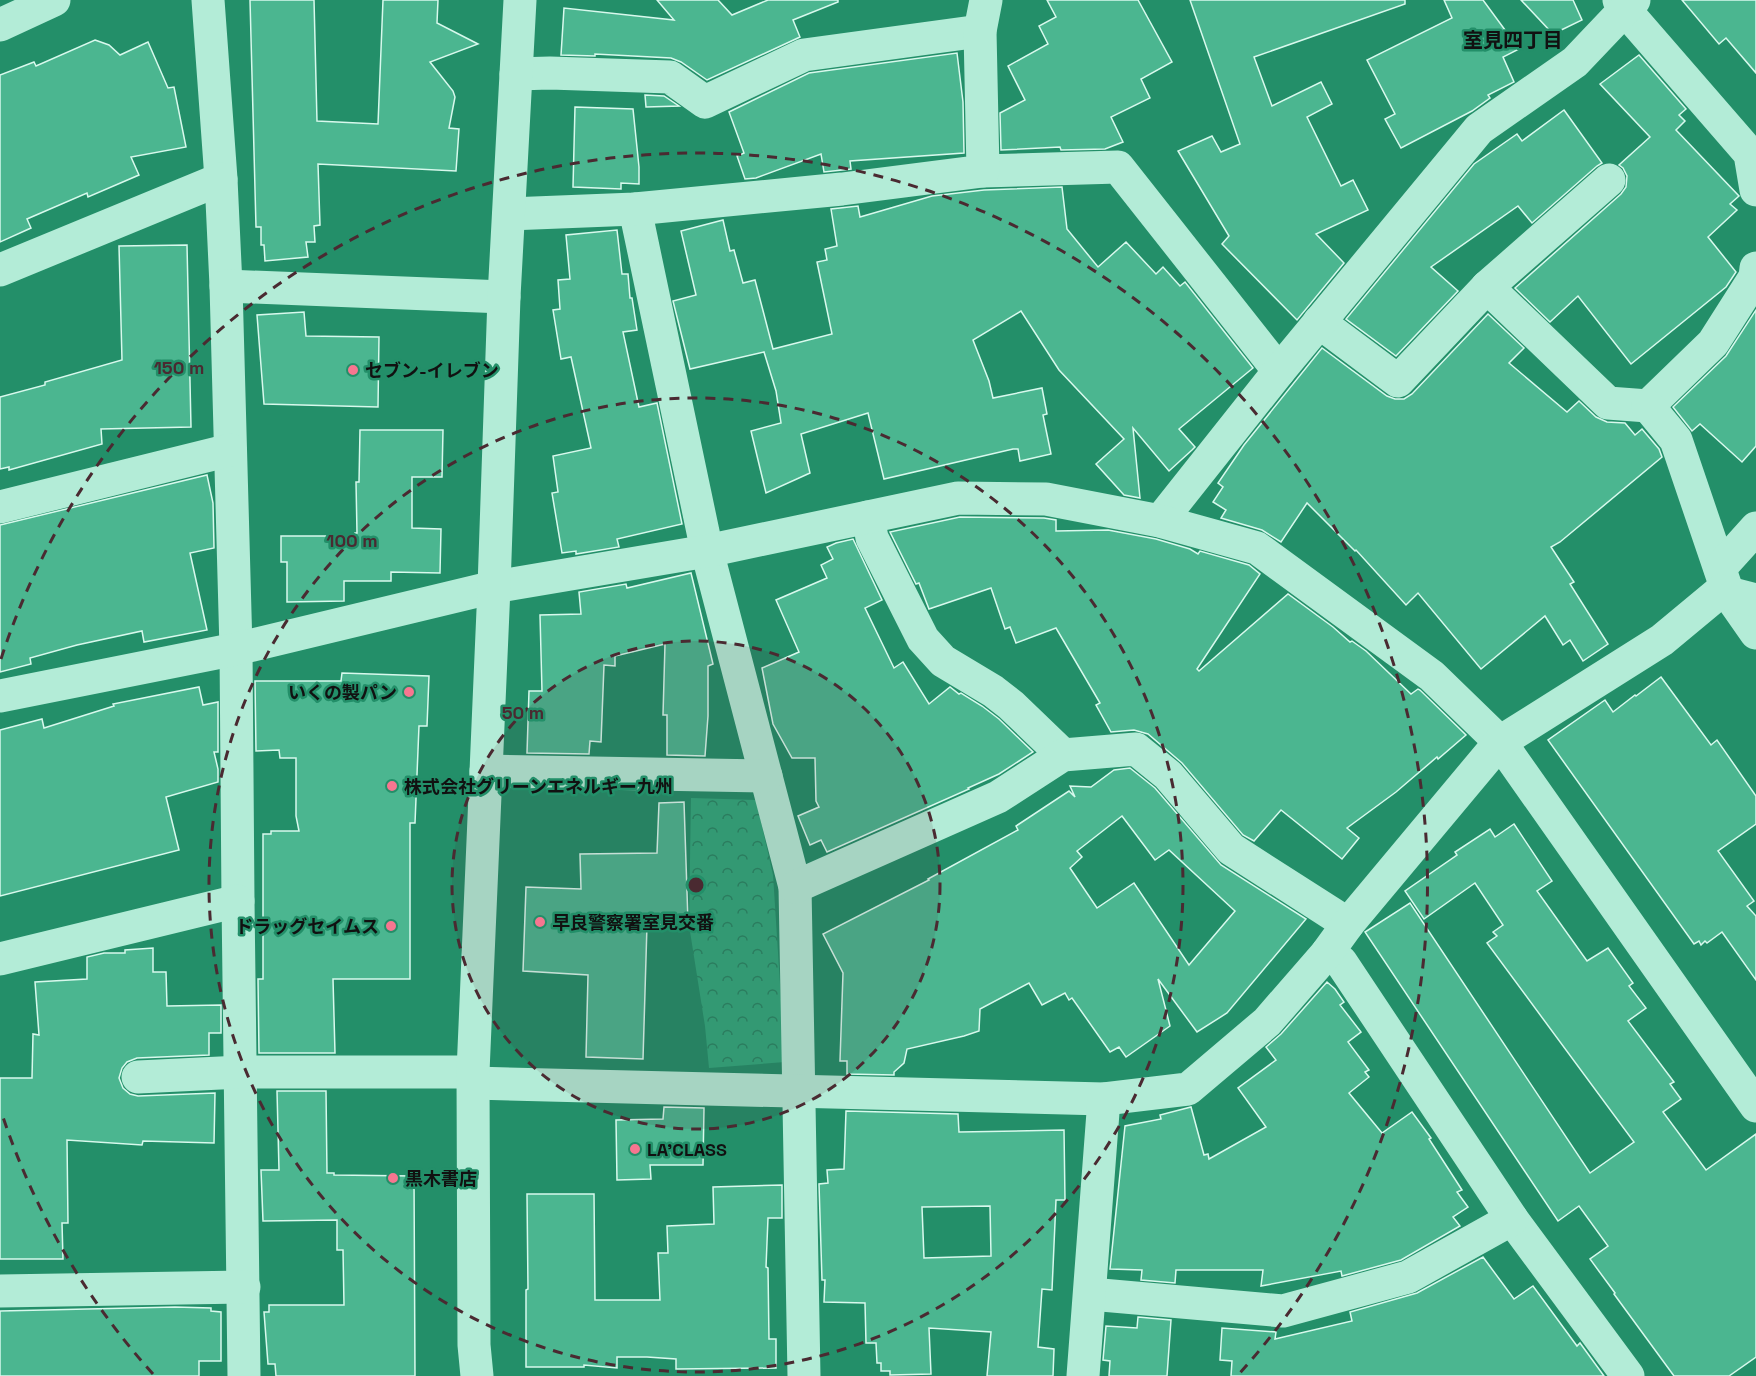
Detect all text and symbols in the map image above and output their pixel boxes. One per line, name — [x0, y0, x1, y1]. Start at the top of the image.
district label: 室見四丁目 — [1463, 27, 1563, 53]
text: 150 m — [154, 356, 204, 379]
place label: セブン-イレブン — [365, 359, 499, 382]
marker: セブン-イレブン — [346, 363, 360, 377]
text: 100 m — [326, 529, 378, 552]
place label: いくの製パン — [288, 681, 397, 704]
marker: いくの製パン — [402, 685, 416, 699]
text: 50 m — [502, 701, 544, 724]
place label: 株式会社グリーンエネルギー九州 — [404, 775, 673, 798]
marker: 株式会社グリーンエネルギー九州 — [385, 779, 399, 793]
centre of rings — [686, 875, 706, 895]
place label: 早良警察署室見交番 — [552, 911, 714, 934]
place label: ドラッグセイムス — [235, 915, 379, 938]
marker: 早良警察署室見交番 — [533, 915, 547, 929]
marker: ドラッグセイムス — [384, 919, 398, 933]
place label: LA’CLASS — [647, 1138, 727, 1161]
marker: LA’CLASS — [628, 1142, 642, 1156]
place label: 黒木書店 — [405, 1167, 477, 1190]
marker: 黒木書店 — [386, 1171, 400, 1185]

